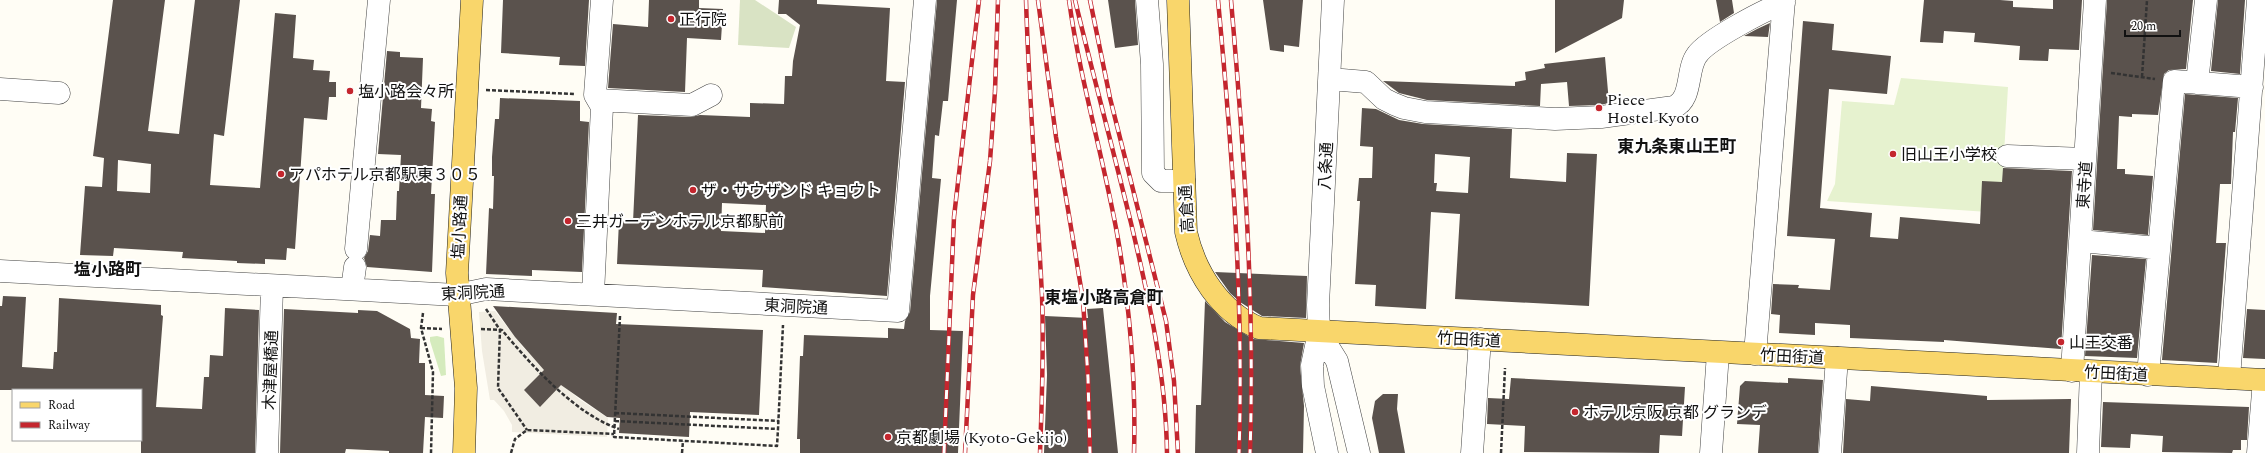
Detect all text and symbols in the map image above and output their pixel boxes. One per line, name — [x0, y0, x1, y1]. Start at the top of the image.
place label: 正行院 — [679, 8, 727, 32]
scale bar — [2125, 12, 2180, 38]
marker: 正行院 — [666, 14, 676, 24]
text: 20 m — [2131, 17, 2156, 36]
place label: 塩小路会々所 — [358, 80, 454, 104]
marker: 塩小路会々所 — [345, 86, 355, 96]
place label: Piece Hostel Kyoto — [1607, 88, 1699, 130]
marker: Piece Hostel Kyoto — [1594, 103, 1604, 113]
district label: 東九条東山王町 — [1618, 134, 1737, 160]
street label: 八条通 — [1313, 141, 1339, 191]
place label: 旧山王小学校 — [1901, 143, 1997, 167]
marker: 旧山王小学校 — [1888, 149, 1898, 159]
street label: 東寺道 — [2071, 160, 2099, 210]
place label: アパホテル京都駅東３０５ — [289, 163, 481, 187]
marker: アパホテル京都駅東３０５ — [276, 169, 286, 179]
place label: ザ・サウザンド キョウト — [701, 179, 881, 203]
street label: 高倉通 — [1174, 184, 1200, 234]
marker: ザ・サウザンド キョウト — [688, 185, 698, 195]
street label: 塩小路通 — [446, 194, 474, 260]
place label: 三井ガーデンホテル京都駅前 — [576, 210, 784, 234]
marker: 三井ガーデンホテル京都駅前 — [563, 216, 573, 226]
district label: 塩小路町 — [74, 257, 142, 283]
street label: 東洞院通 — [440, 279, 506, 307]
district label: 東塩小路高倉町 — [1045, 285, 1164, 311]
street label: 東洞院通 — [763, 293, 829, 321]
street label: 竹田街道 — [1436, 326, 1502, 354]
street label: 木津屋橋通 — [258, 330, 284, 410]
place label: 山王交番 — [2069, 331, 2133, 355]
marker: 山王交番 — [2056, 337, 2066, 347]
street label: 竹田街道 — [1759, 343, 1825, 371]
street label: 竹田街道 — [2083, 360, 2149, 388]
legend — [12, 389, 142, 441]
text: Road — [48, 396, 75, 415]
place label: ホテル京阪 京都 グランデ — [1583, 401, 1767, 425]
marker: ホテル京阪 京都 グランデ — [1570, 407, 1580, 417]
text: Railway — [48, 416, 91, 435]
place label: 京都劇場 (Kyoto-Gekijo) — [896, 426, 1067, 450]
marker: 京都劇場 (Kyoto-Gekijo) — [883, 432, 893, 442]

